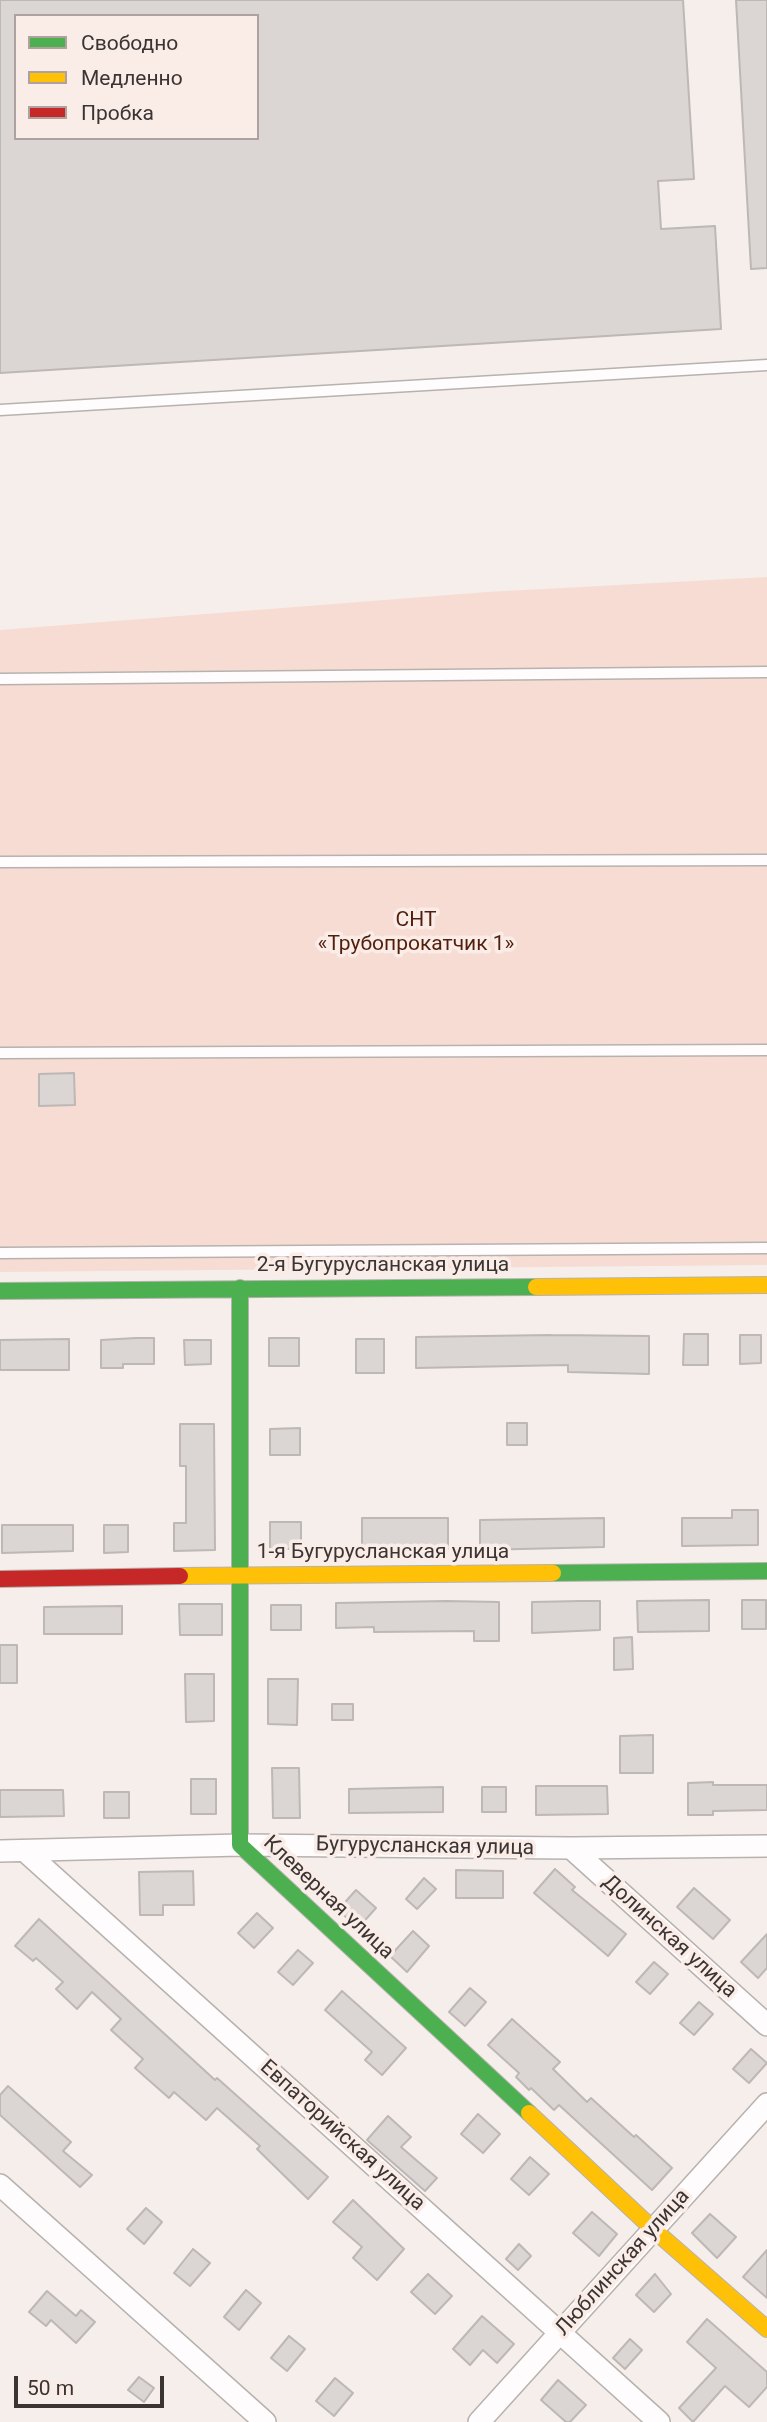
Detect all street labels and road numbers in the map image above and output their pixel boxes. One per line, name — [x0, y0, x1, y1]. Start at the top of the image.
street label: 2-я Бугурусланская улица — [257, 1253, 509, 1279]
street label: 1-я Бугурусланская улица — [257, 1540, 509, 1566]
street label: Клеверная улица — [257, 1831, 399, 1965]
street label: Бугурусланская улица — [316, 1832, 534, 1862]
street label: Долинская улица — [597, 1870, 741, 2004]
street label: Евпаторийская улица — [254, 2055, 430, 2217]
street label: Люблинская улица — [551, 2185, 695, 2341]

